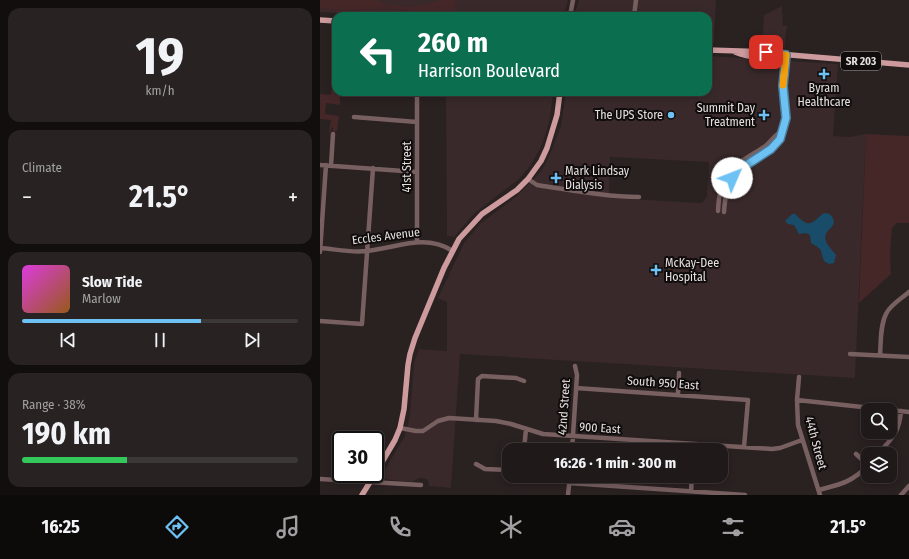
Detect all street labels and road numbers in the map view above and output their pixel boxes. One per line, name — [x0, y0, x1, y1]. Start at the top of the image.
road number: SR 203 — [841, 52, 881, 70]
street label: 41st Street — [400, 141, 414, 193]
street label: Eccles Avenue — [351, 225, 421, 247]
street label: South 950 East — [626, 373, 700, 393]
street label: 42nd Street — [555, 378, 573, 435]
street label: 44th Street — [802, 415, 830, 471]
street label: 900 East — [579, 420, 621, 436]

